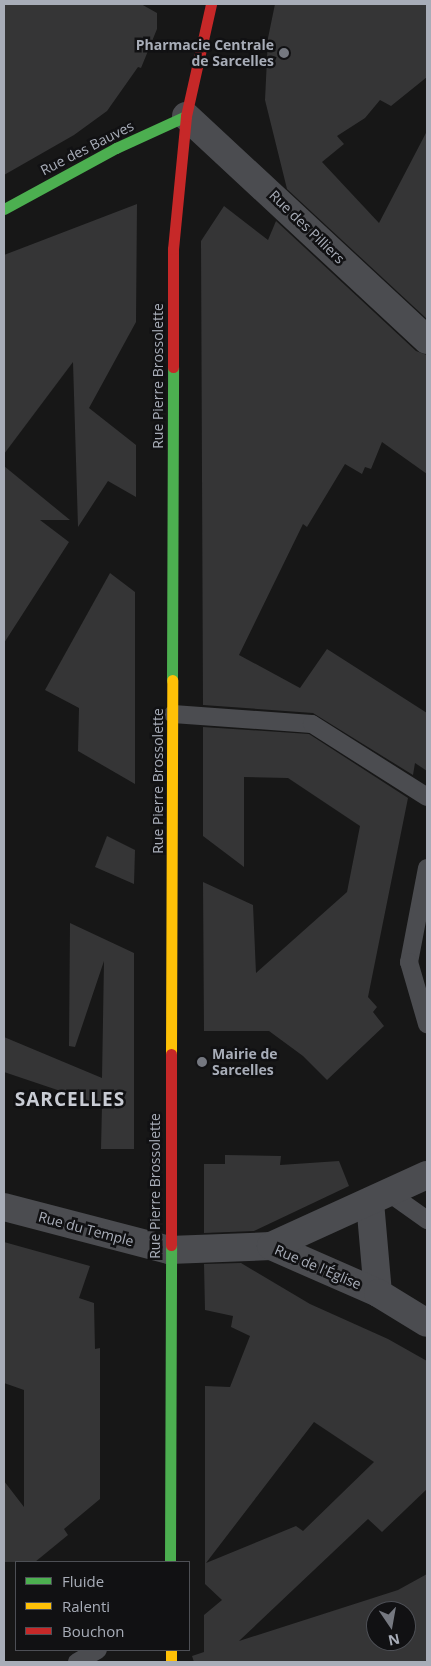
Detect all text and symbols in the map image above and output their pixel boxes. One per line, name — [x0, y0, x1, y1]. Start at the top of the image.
place label: Pharmacie Centrale de Sarcelles — [136, 37, 274, 70]
marker: Pharmacie Centrale de Sarcelles — [278, 47, 290, 59]
street label: Rue des Bauves — [38, 117, 136, 179]
street label: Rue des Pilliers — [266, 187, 348, 267]
street label: Rue Pierre Brossolette — [150, 303, 166, 449]
street label: Rue Pierre Brossolette — [150, 708, 166, 854]
place label: Mairie de Sarcelles — [212, 1046, 278, 1078]
marker: Mairie de Sarcelles — [196, 1056, 208, 1068]
district label: SARCELLES — [14, 1089, 126, 1111]
street label: Rue Pierre Brossolette — [147, 1113, 163, 1259]
street label: Rue du Temple — [36, 1208, 136, 1250]
street label: Rue de l'Église — [272, 1241, 364, 1293]
legend — [15, 1561, 190, 1651]
text: Fluide — [62, 1571, 104, 1591]
text: Ralenti — [62, 1596, 110, 1616]
north arrow — [366, 1601, 416, 1651]
text: Bouchon — [62, 1621, 125, 1641]
text: N — [386, 1630, 402, 1651]

